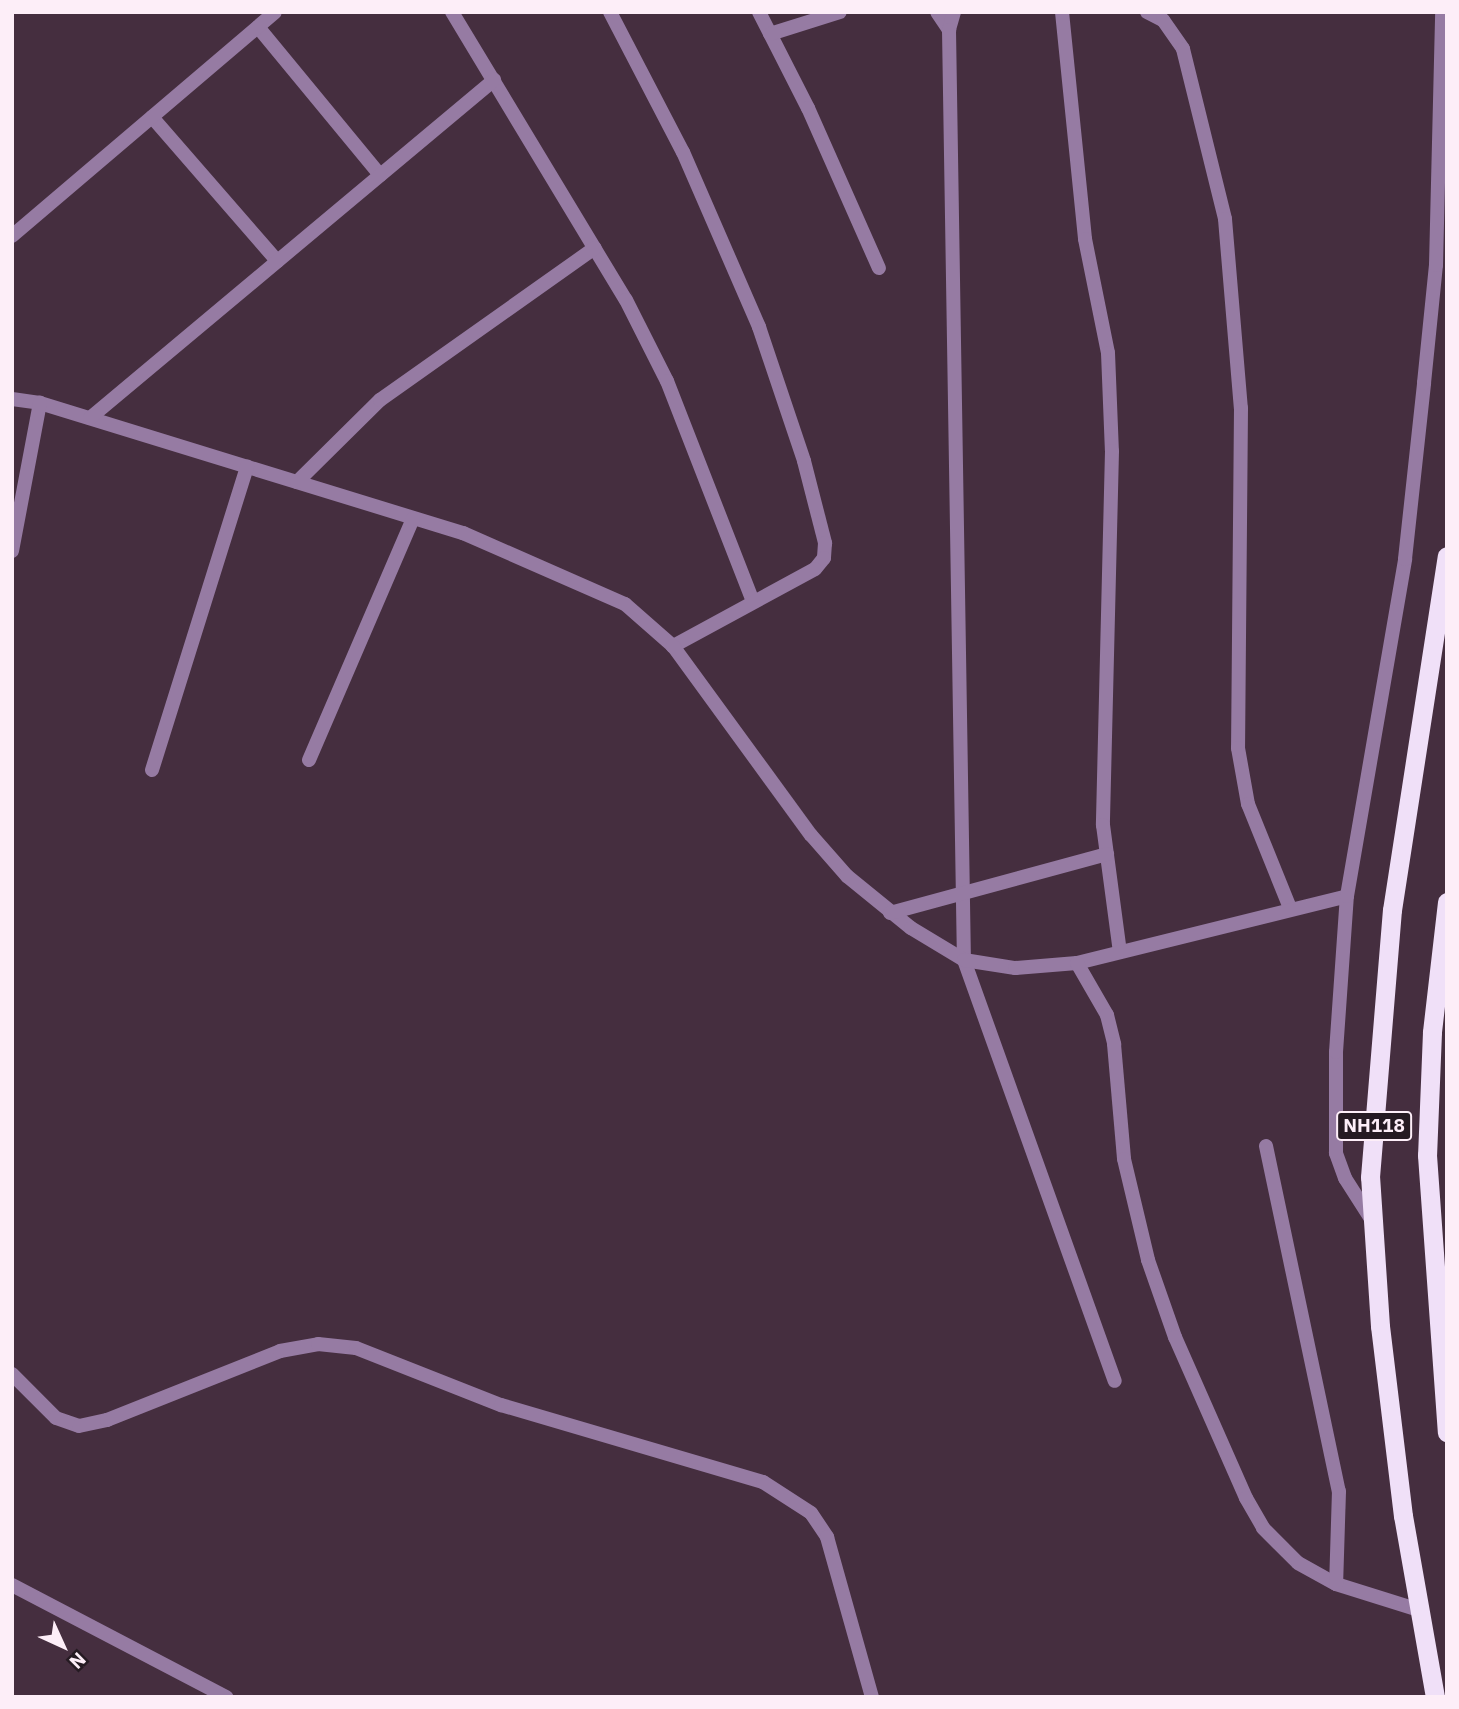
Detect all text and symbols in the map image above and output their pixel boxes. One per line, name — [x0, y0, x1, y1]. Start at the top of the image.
road number: NH118 — [1336, 1110, 1412, 1142]
north arrow — [28, 1611, 98, 1681]
text: N — [65, 1647, 91, 1674]

